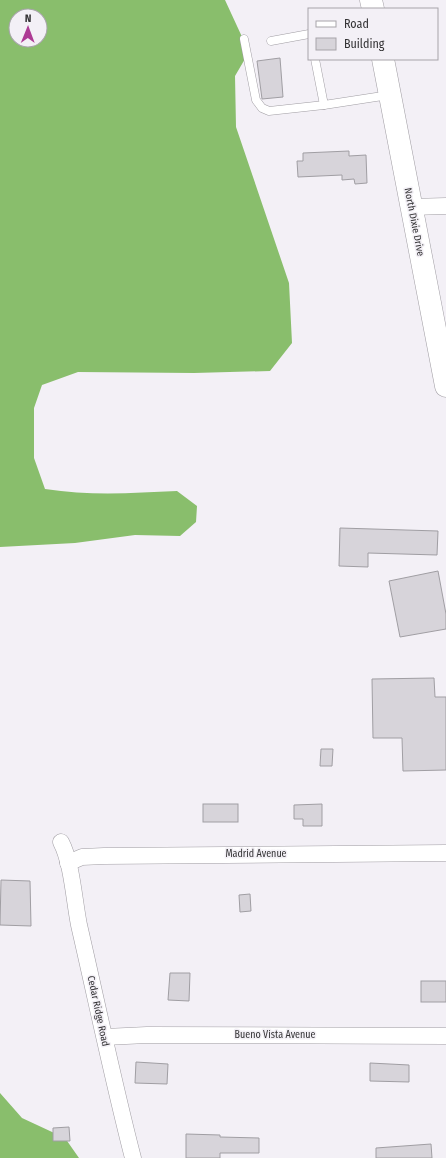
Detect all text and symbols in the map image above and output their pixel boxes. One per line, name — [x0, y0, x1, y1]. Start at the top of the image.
north arrow — [8, 8, 48, 48]
legend — [308, 8, 438, 60]
text: N — [25, 12, 32, 25]
text: Road — [344, 17, 369, 31]
text: Building — [344, 37, 385, 51]
street label: North Dixie Drive — [401, 187, 427, 257]
street label: Madrid Avenue — [225, 848, 287, 860]
street label: Cedar Ridge Road — [85, 975, 111, 1047]
street label: Bueno Vista Avenue — [235, 1029, 316, 1041]

